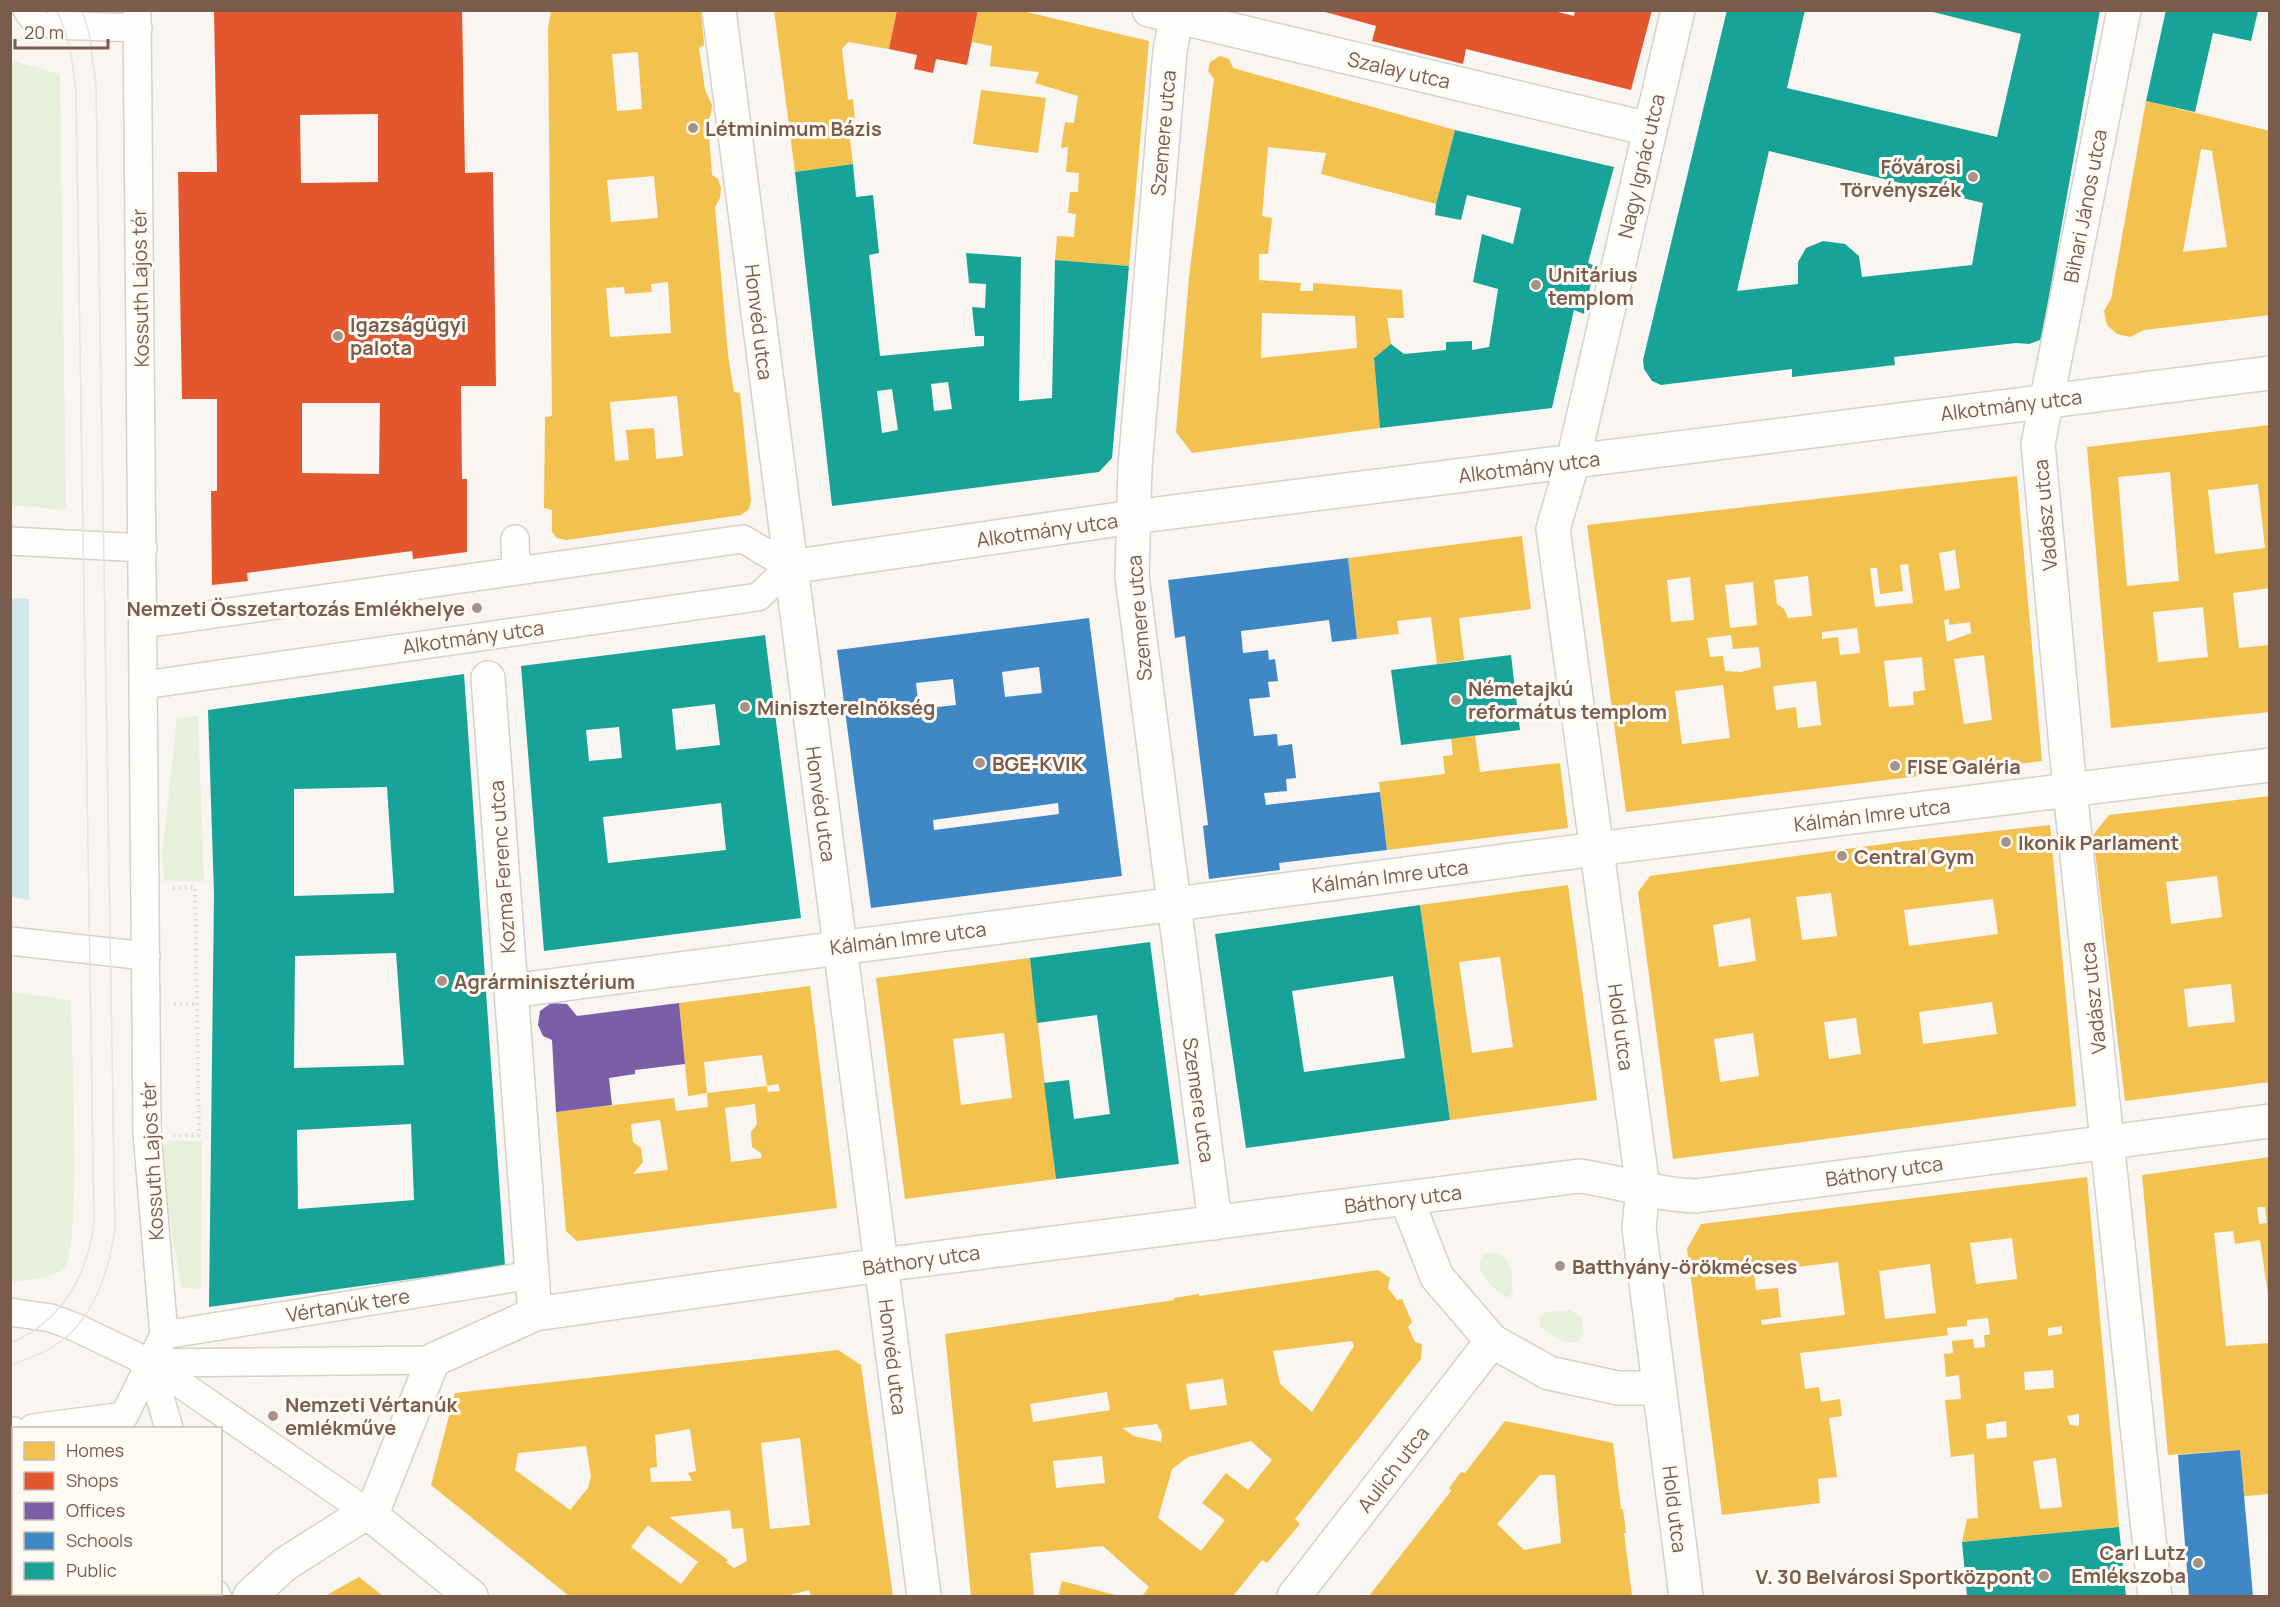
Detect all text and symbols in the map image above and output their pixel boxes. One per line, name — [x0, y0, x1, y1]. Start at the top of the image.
scale bar — [15, 12, 108, 50]
text: 20 m — [24, 20, 64, 44]
street label: Szalay utca — [1345, 45, 1453, 95]
street label: Szemere utca — [1144, 69, 1182, 197]
street label: Nagy Ignác utca — [1611, 91, 1671, 241]
place label: Létminimum Bázis — [705, 115, 882, 142]
marker: Létminimum Bázis — [686, 121, 700, 135]
street label: Bihari János utca — [2057, 127, 2113, 285]
place label: Fővárosi Törvényszék — [1840, 153, 1962, 203]
marker: Fővárosi Törvényszék — [1966, 170, 1980, 184]
street label: Kossuth Lajos tér — [125, 208, 155, 368]
place label: Unitárius templom — [1548, 261, 1638, 311]
street label: Honvéd utca — [738, 262, 780, 382]
marker: Unitárius templom — [1529, 278, 1543, 292]
place label: Igazságügyi palota — [350, 311, 466, 361]
marker: Igazságügyi palota — [331, 329, 345, 343]
street label: Alkotmány utca — [1939, 383, 2083, 427]
street label: Alkotmány utca — [1457, 445, 1601, 489]
street label: Vadász utca — [2027, 458, 2063, 572]
street label: Alkotmány utca — [975, 507, 1119, 553]
street label: Szemere utca — [1120, 554, 1158, 682]
place label: Nemzeti Összetartozás Emlékhelye — [126, 595, 465, 622]
marker: Nemzeti Összetartozás Emlékhelye — [470, 601, 484, 615]
street label: Alkotmány utca — [401, 614, 545, 660]
place label: Németajkú református templom — [1468, 675, 1667, 725]
marker: Németajkú református templom — [1449, 693, 1463, 707]
place label: Miniszterelnökség — [757, 694, 935, 721]
marker: Miniszterelnökség — [738, 700, 752, 714]
street label: Honvéd utca — [800, 744, 842, 864]
place label: BGE-KVIK — [992, 750, 1084, 777]
place label: FISE Galéria — [1907, 753, 2021, 780]
marker: BGE-KVIK — [973, 756, 987, 770]
marker: FISE Galéria — [1888, 759, 1902, 773]
street label: Kozma Ferenc utca — [482, 780, 522, 954]
street label: Kálmán Imre utca — [1792, 792, 1952, 838]
place label: Ikonik Parlament — [2018, 829, 2179, 856]
marker: Ikonik Parlament — [1999, 835, 2013, 849]
place label: Central Gym — [1854, 843, 1974, 870]
marker: Central Gym — [1835, 849, 1849, 863]
street label: Kálmán Imre utca — [1310, 853, 1470, 899]
street label: Kálmán Imre utca — [828, 915, 988, 961]
street label: Vadász utca — [2074, 941, 2112, 1055]
place label: Agrárminisztérium — [454, 968, 635, 995]
marker: Agrárminisztérium — [435, 974, 449, 988]
street label: Hold utca — [1602, 982, 1640, 1072]
street label: Szemere utca — [1177, 1036, 1221, 1164]
street label: Kossuth Lajos tér — [134, 1081, 170, 1241]
street label: Báthory utca — [1824, 1149, 1944, 1193]
street label: Báthory utca — [1343, 1178, 1463, 1220]
street label: Báthory utca — [861, 1238, 981, 1282]
place label: Batthyány-örökmécses — [1572, 1253, 1797, 1280]
marker: Batthyány-örökmécses — [1553, 1259, 1567, 1273]
street label: Vértanúk tere — [284, 1282, 412, 1328]
street label: Honvéd utca — [872, 1297, 914, 1417]
place label: Nemzeti Vértanúk emlékműve — [285, 1391, 458, 1441]
marker: Nemzeti Vértanúk emlékműve — [266, 1409, 280, 1423]
street label: Aulich utca — [1351, 1420, 1435, 1518]
legend — [12, 1427, 222, 1595]
text: Homes — [66, 1438, 124, 1462]
street label: Hold utca — [1656, 1464, 1694, 1554]
text: Shops — [66, 1468, 118, 1492]
text: Offices — [66, 1498, 125, 1522]
text: Schools — [66, 1528, 133, 1552]
place label: Carl Lutz Emlékszoba — [2071, 1539, 2186, 1589]
marker: Carl Lutz Emlékszoba — [2191, 1556, 2205, 1570]
text: Public — [66, 1558, 117, 1582]
place label: V. 30 Belvárosi Sportközpont — [1755, 1563, 2032, 1590]
marker: V. 30 Belvárosi Sportközpont — [2037, 1569, 2051, 1583]

